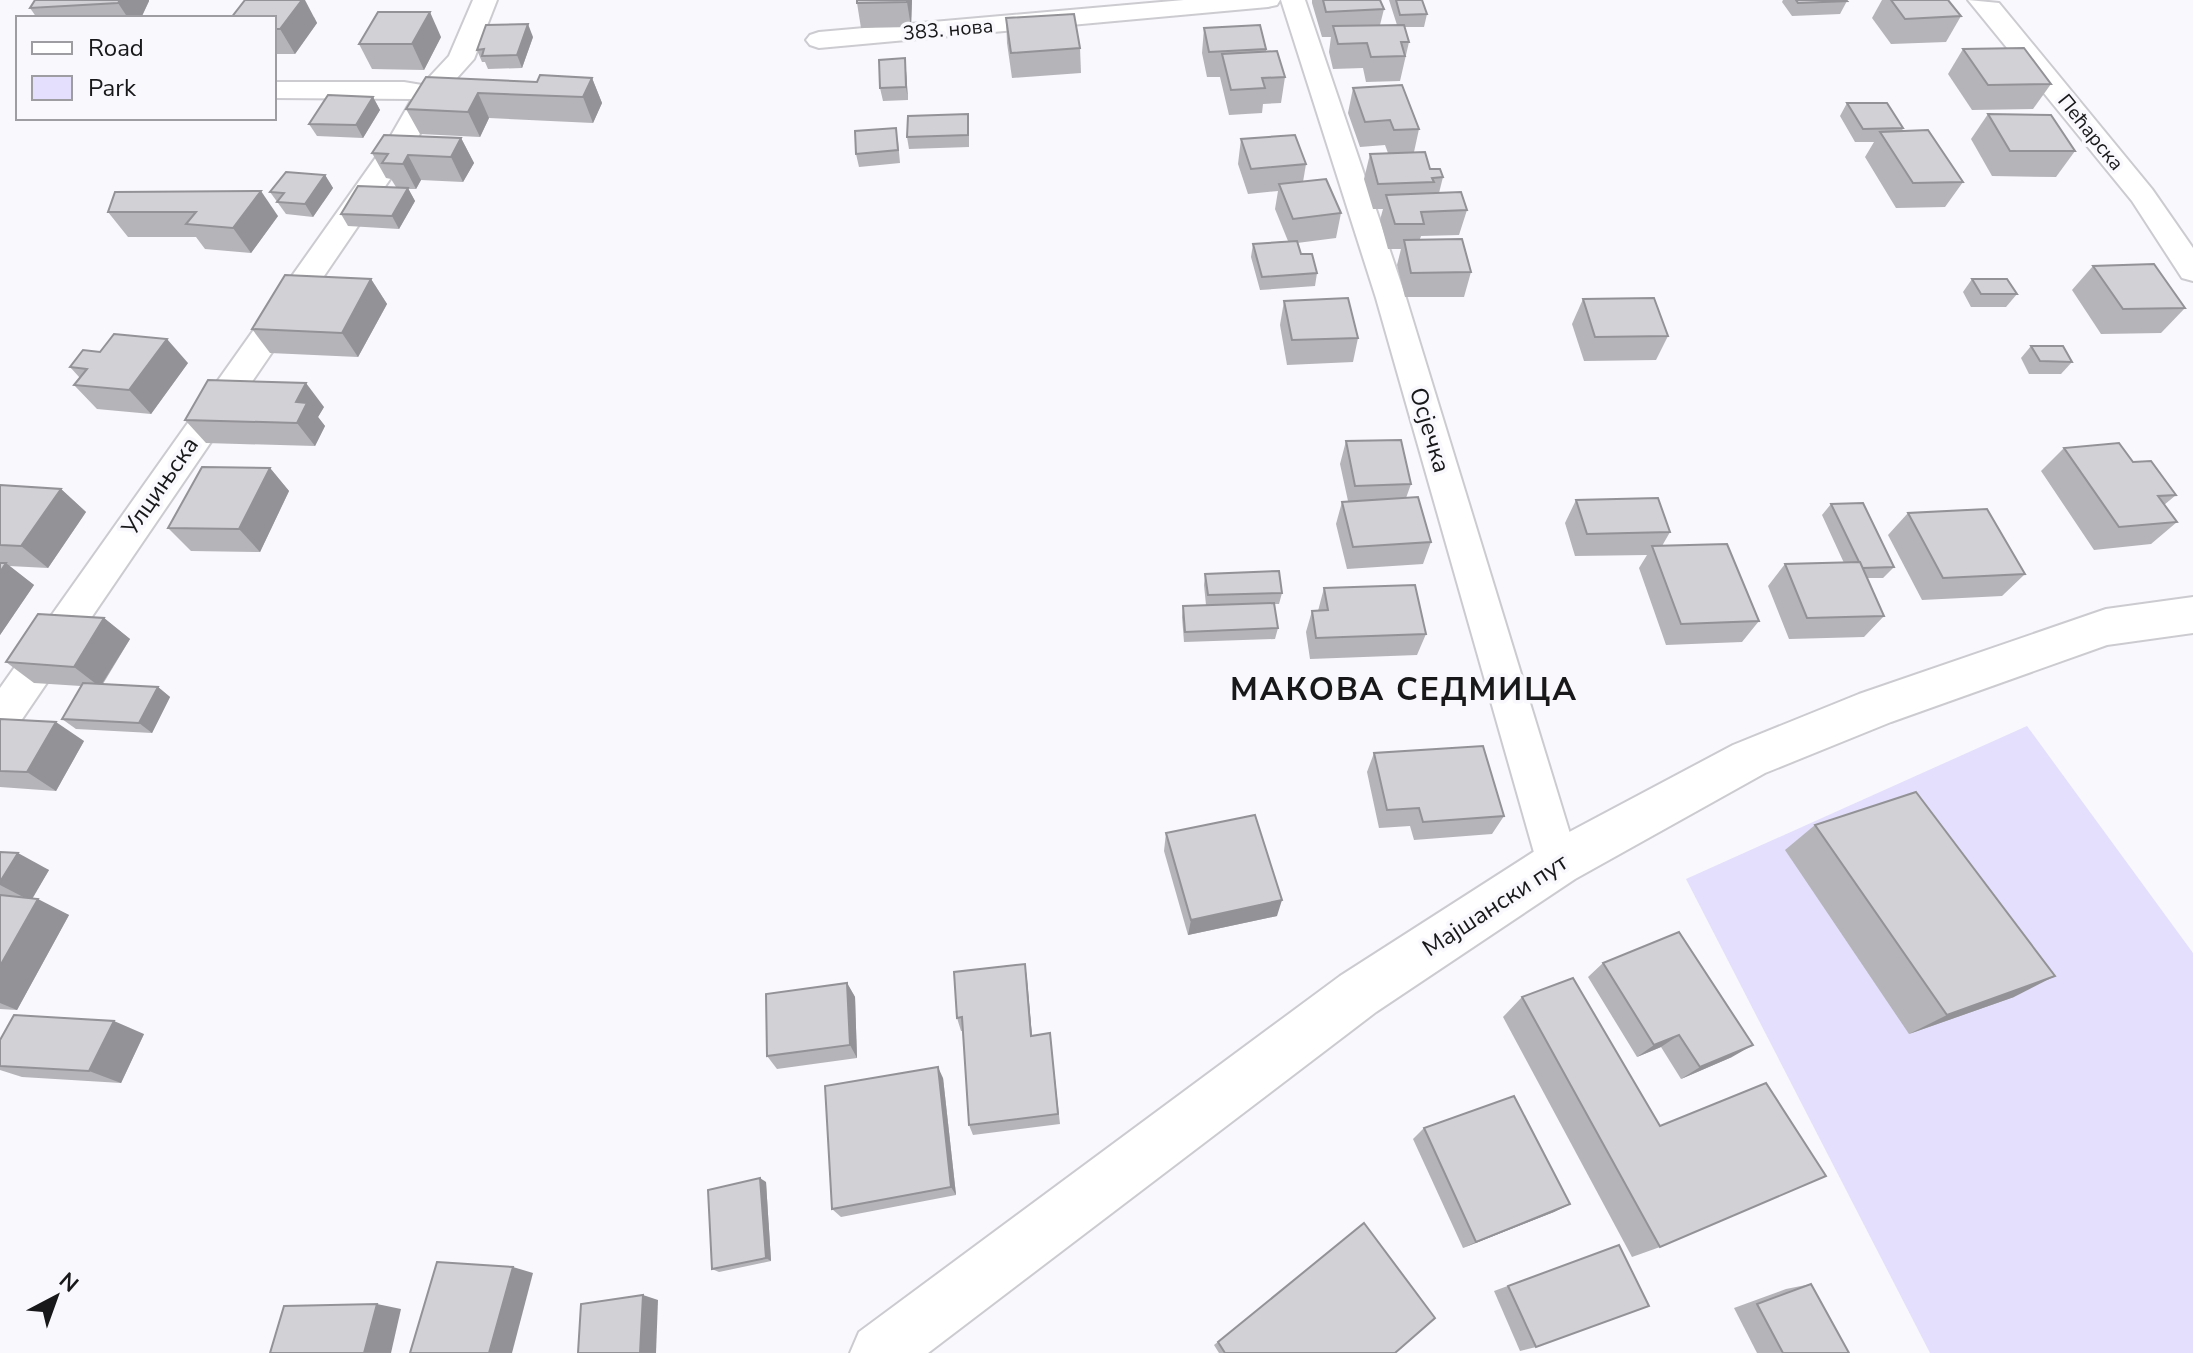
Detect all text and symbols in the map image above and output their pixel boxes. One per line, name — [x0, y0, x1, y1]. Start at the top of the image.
street label: 383. нова — [902, 12, 994, 47]
legend — [16, 16, 276, 120]
text: Road — [88, 32, 144, 64]
text: Park — [88, 72, 137, 104]
street label: Пећарска — [2052, 88, 2130, 176]
street label: Осјечка — [1402, 383, 1458, 477]
street label: Улцињска — [114, 430, 206, 543]
district label: МАКОВА СЕДМИЦА — [1230, 668, 1578, 711]
street label: Мајшански пут — [1416, 846, 1574, 964]
north arrow — [16, 1257, 96, 1337]
text: N — [52, 1266, 85, 1299]

